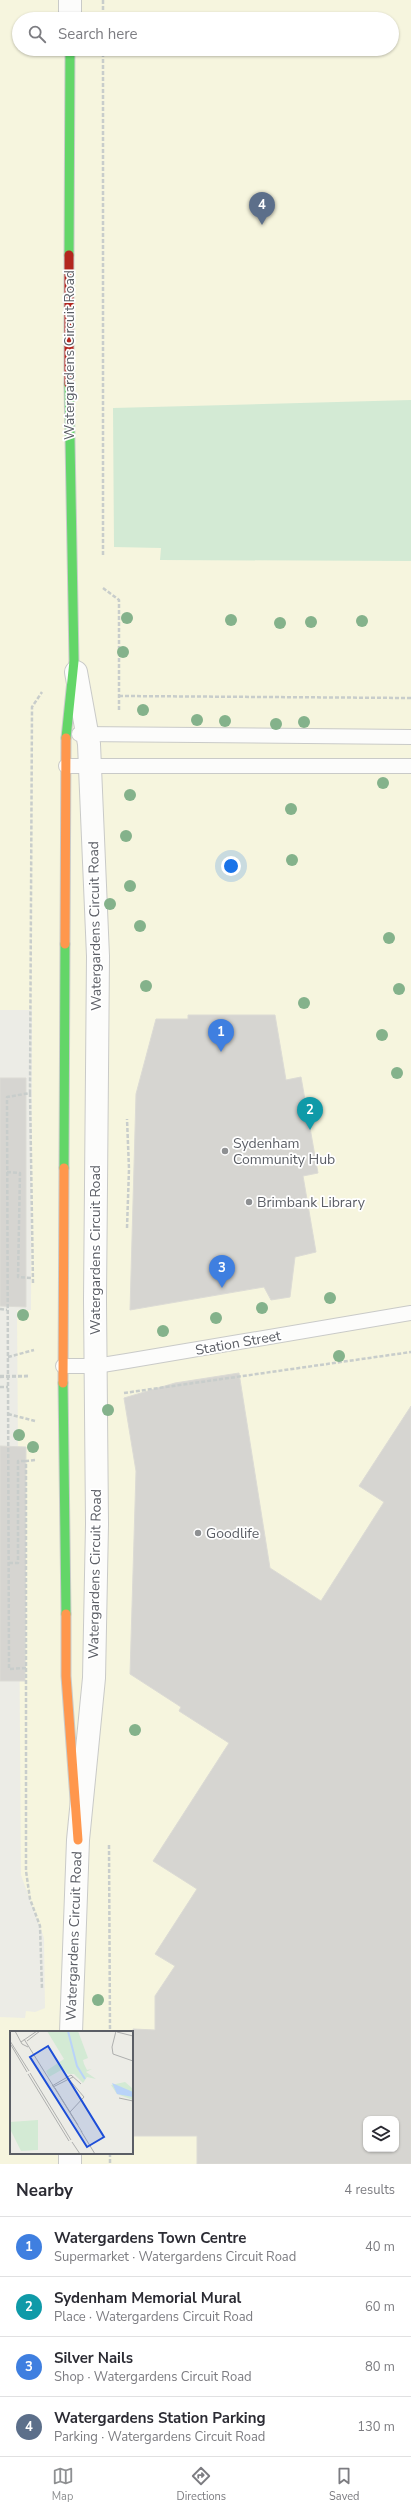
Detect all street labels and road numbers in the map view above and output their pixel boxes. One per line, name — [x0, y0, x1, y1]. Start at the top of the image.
street label: Watergardens Circuit Road — [60, 270, 79, 440]
street label: Watergardens Circuit Road — [84, 841, 106, 1011]
street label: Watergardens Circuit Road — [86, 1165, 105, 1335]
street label: Station Street — [194, 1326, 282, 1360]
street label: Watergardens Circuit Road — [84, 1489, 106, 1659]
street label: Watergardens Circuit Road — [62, 1851, 86, 2021]

